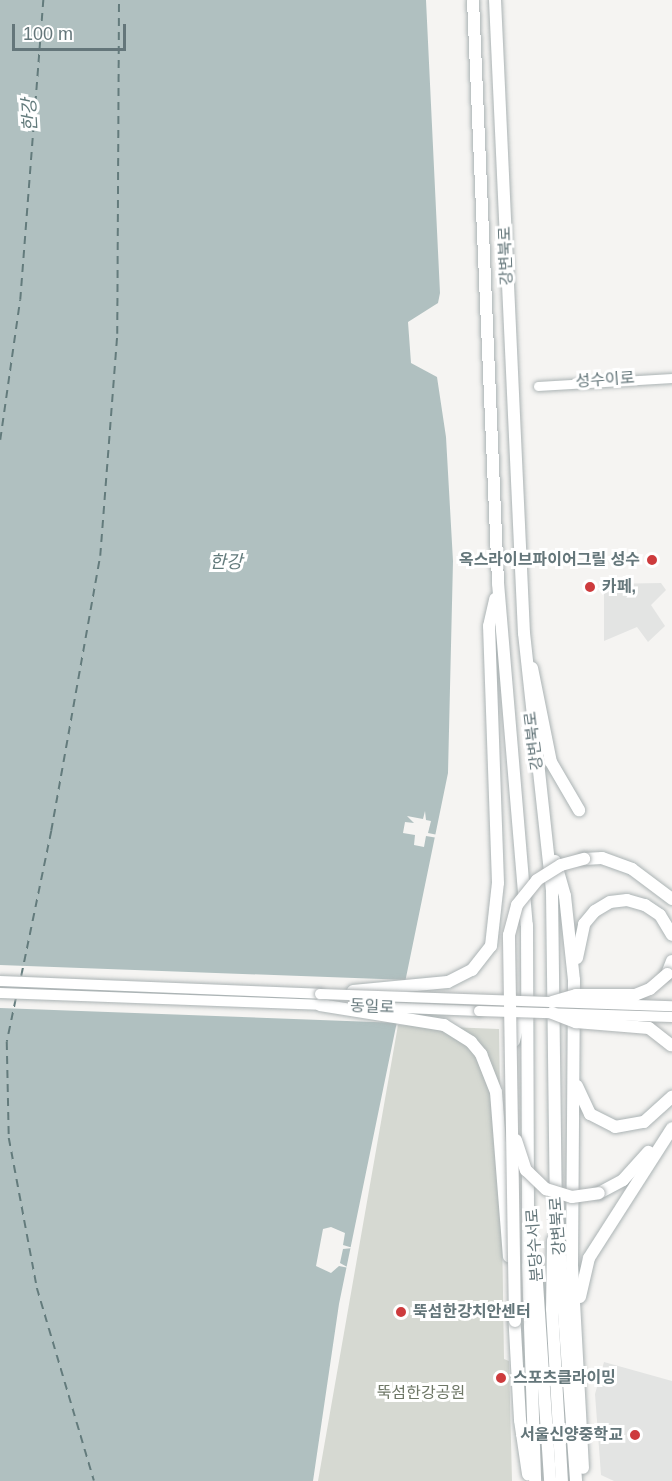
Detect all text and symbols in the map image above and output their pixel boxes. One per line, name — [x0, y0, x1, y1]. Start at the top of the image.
scale bar — [15, 12, 129, 50]
text: 100 m — [23, 24, 73, 44]
water label: 한강 — [18, 98, 42, 132]
street label: 강변북로 — [495, 226, 517, 286]
street label: 성수이로 — [575, 368, 635, 392]
place label: 옥스라이브파이어그릴 성수 — [459, 550, 640, 570]
water label: 한강 — [209, 551, 243, 573]
marker: 옥스라이브파이어그릴 성수 — [645, 553, 659, 567]
place label: 카페, — [602, 577, 636, 597]
marker: 카페, — [583, 580, 597, 594]
street label: 강변북로 — [521, 711, 547, 771]
street label: 동일로 — [350, 997, 394, 1017]
street label: 강변북로 — [546, 1196, 570, 1256]
street label: 분당수서로 — [523, 1208, 547, 1282]
place label: 뚝섬한강치안센터 — [413, 1302, 531, 1322]
marker: 뚝섬한강치안센터 — [394, 1305, 408, 1319]
place label: 스포츠클라이밍 — [513, 1368, 616, 1388]
marker: 스포츠클라이밍 — [494, 1371, 508, 1385]
park label: 뚝섬한강공원 — [377, 1383, 465, 1403]
place label: 서울신양중학교 — [520, 1425, 623, 1445]
marker: 서울신양중학교 — [628, 1428, 642, 1442]

